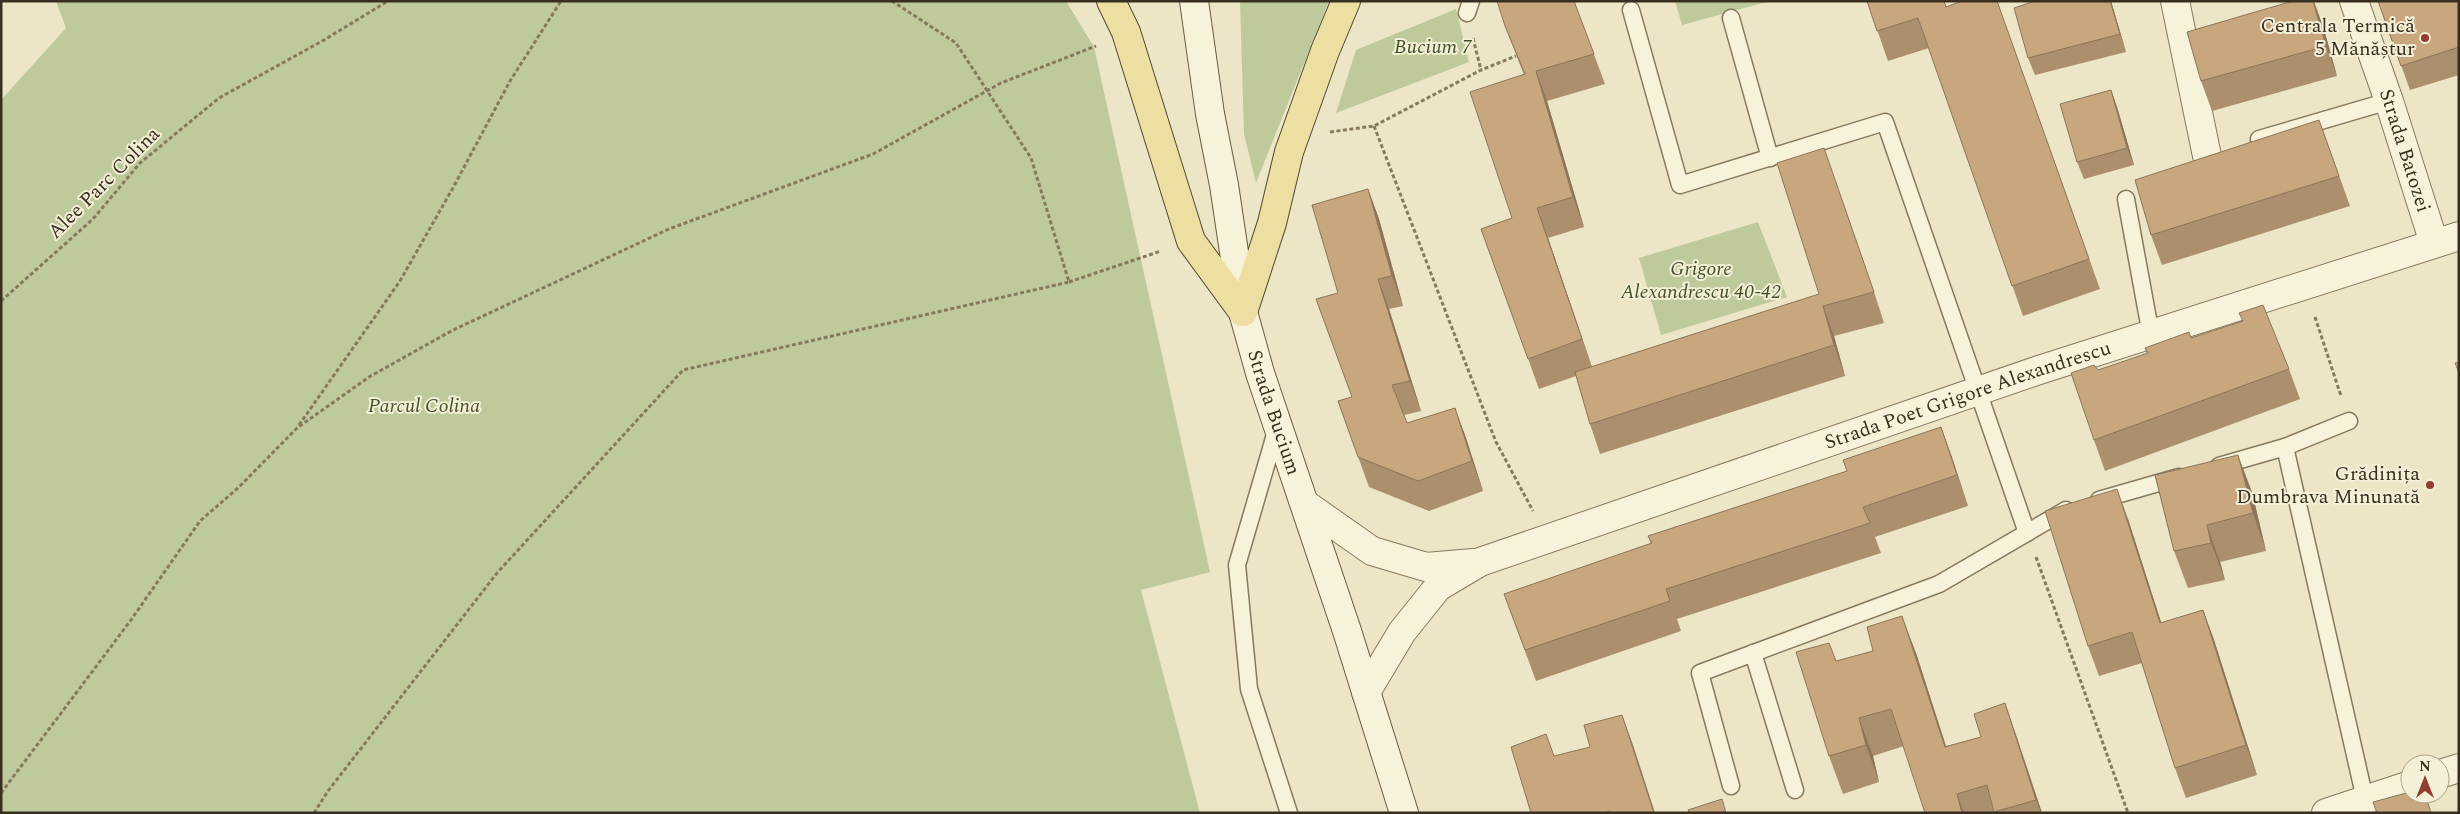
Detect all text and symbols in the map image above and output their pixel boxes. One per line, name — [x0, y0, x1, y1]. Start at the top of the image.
place label: Centrala Termică 5 Mănăștur — [2261, 11, 2415, 64]
park label: Bucium 7 — [1394, 32, 1473, 62]
marker: Centrala Termică 5 Mănăștur — [2419, 32, 2431, 44]
street label: Strada Batozei — [2371, 85, 2438, 216]
street label: Alee Parc Colina — [41, 120, 167, 246]
park label: Grigore Alexandrescu 40-42 — [1620, 254, 1781, 307]
street label: Strada Poet Grigore Alexandrescu — [1821, 333, 2115, 458]
street label: Strada Bucium — [1239, 346, 1308, 479]
park label: Parcul Colina — [368, 391, 480, 421]
place label: Grădinița Dumbrava Minunată — [2236, 459, 2420, 512]
marker: Grădinița Dumbrava Minunată — [2424, 479, 2436, 491]
north arrow — [2400, 754, 2450, 804]
text: N — [2419, 756, 2431, 777]

